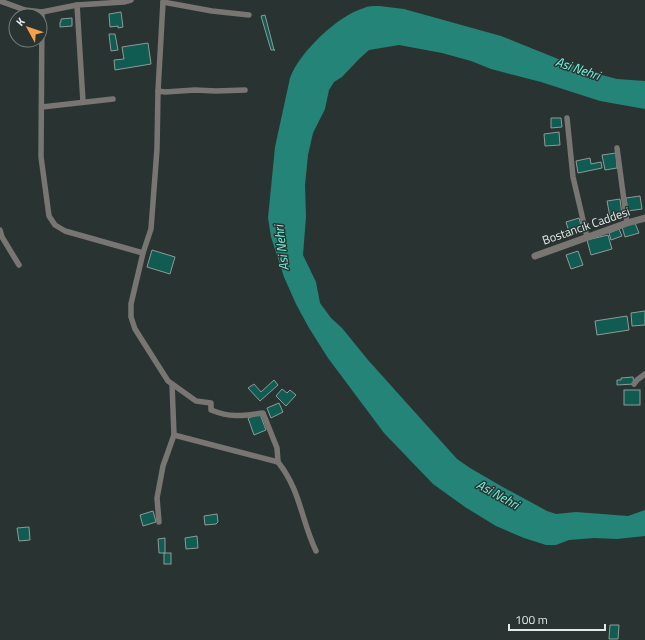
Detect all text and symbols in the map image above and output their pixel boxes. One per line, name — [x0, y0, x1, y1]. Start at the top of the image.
north arrow — [8, 8, 48, 48]
text: K — [12, 14, 29, 29]
water label: Asi Nehri — [553, 51, 604, 85]
street label: Bostancık Caddesi — [539, 202, 632, 249]
water label: Asi Nehri — [268, 223, 294, 272]
water label: Asi Nehri — [473, 474, 524, 514]
scale bar — [509, 606, 605, 632]
text: 100 m — [515, 610, 548, 629]

